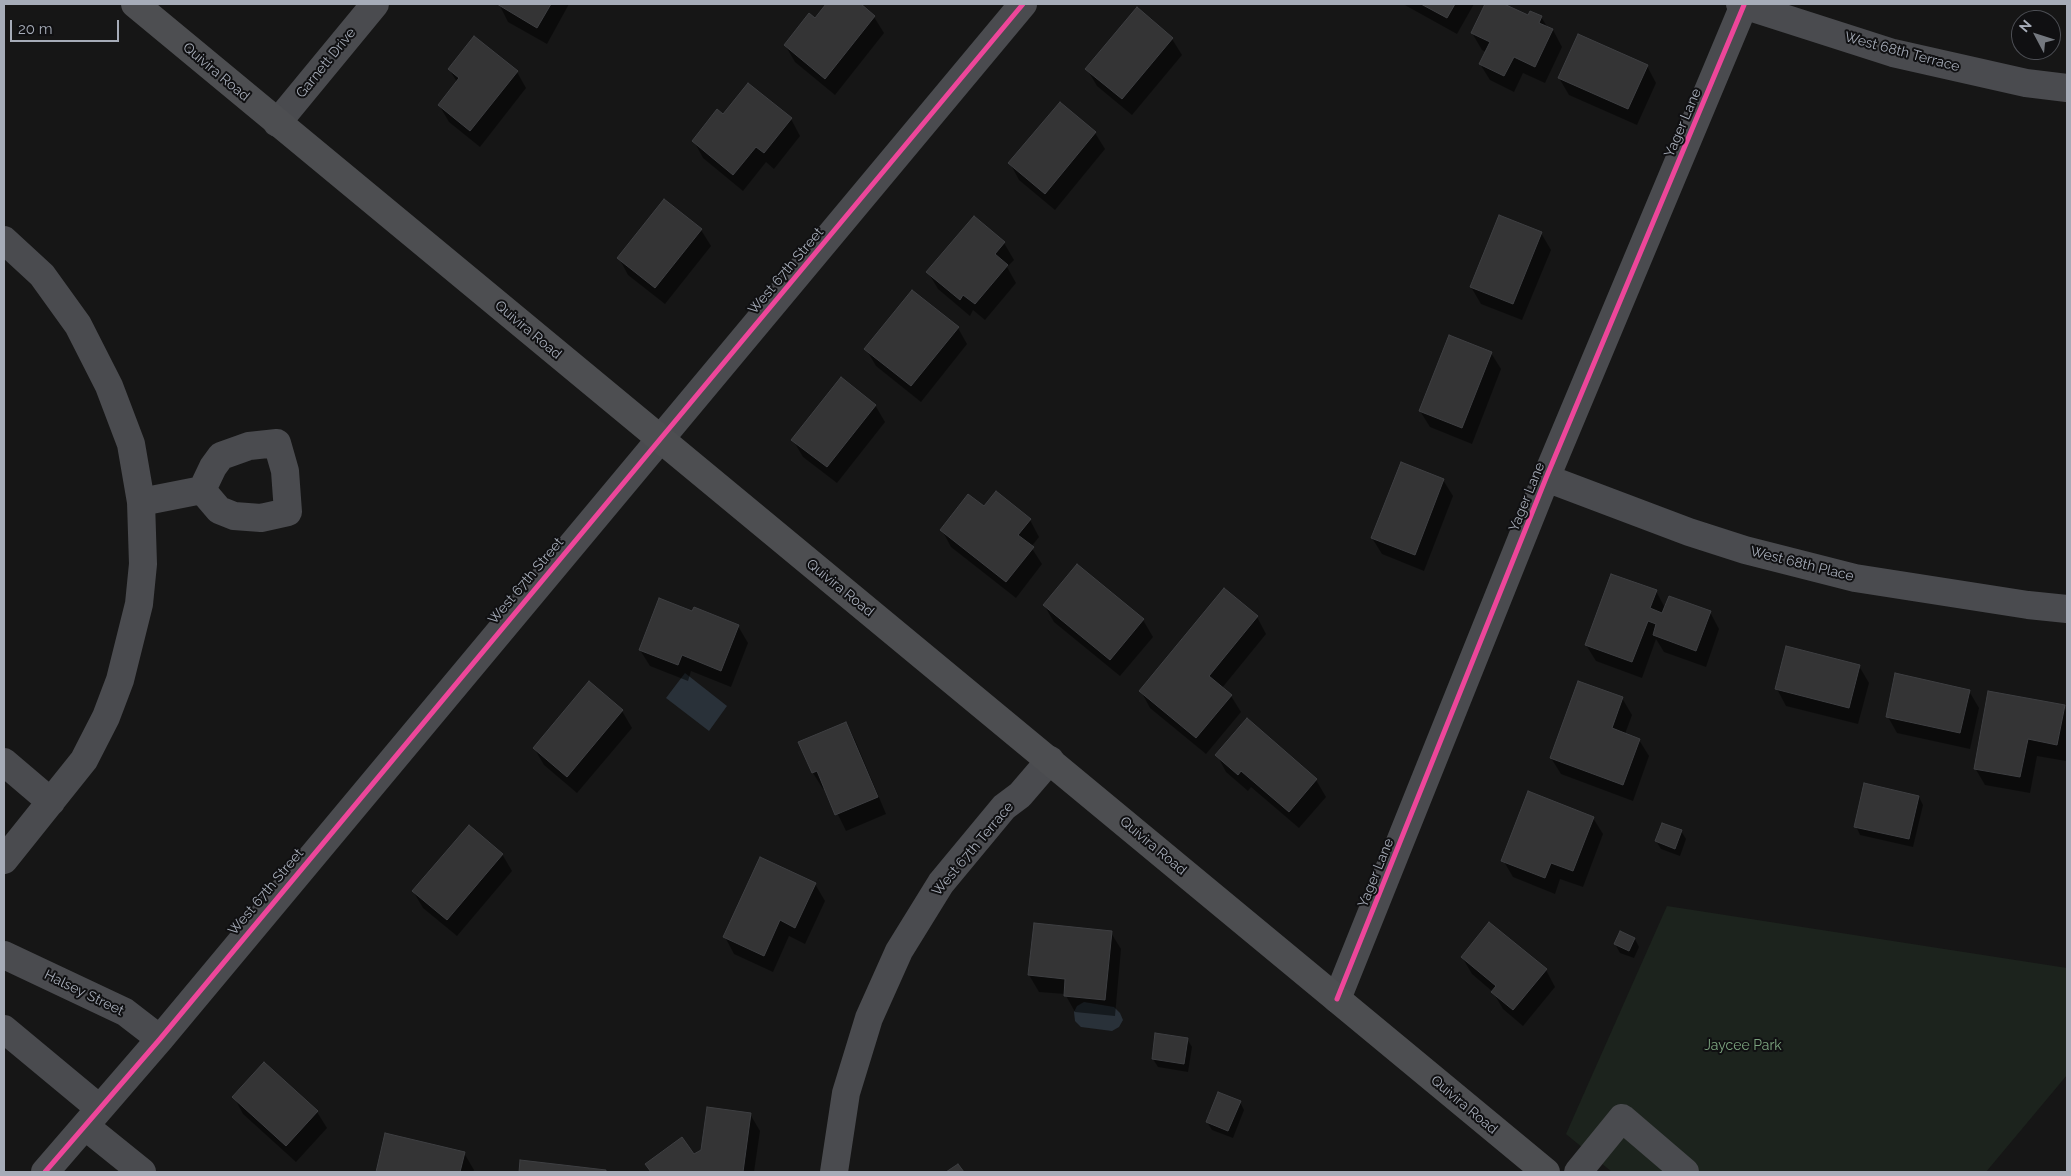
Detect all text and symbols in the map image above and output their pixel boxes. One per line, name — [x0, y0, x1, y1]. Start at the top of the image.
scale bar — [12, 10, 121, 42]
north arrow — [2011, 10, 2061, 60]
text: N — [2016, 17, 2035, 35]
text: 20 m — [18, 20, 53, 38]
street label: Garnett Drive — [293, 25, 359, 101]
street label: West 68th Terrace — [1843, 29, 1961, 75]
street label: Quivira Road — [179, 39, 253, 105]
street label: Yager Lane — [1661, 86, 1705, 160]
street label: West 67th Street — [745, 224, 827, 318]
street label: Quivira Road — [491, 297, 565, 363]
street label: Yager Lane — [1506, 460, 1548, 534]
street label: West 67th Street — [485, 534, 567, 628]
street label: West 68th Place — [1748, 543, 1856, 585]
street label: Quivira Road — [803, 556, 877, 620]
street label: West 67th Terrace — [929, 798, 1017, 900]
street label: Quivira Road — [1116, 813, 1190, 879]
street label: Yager Lane — [1355, 836, 1397, 910]
street label: West 67th Street — [225, 845, 307, 939]
street label: Halsey Street — [41, 967, 127, 1019]
park label: Jaycee Park — [1704, 1038, 1782, 1054]
street label: Quivira Road — [1427, 1072, 1501, 1138]

